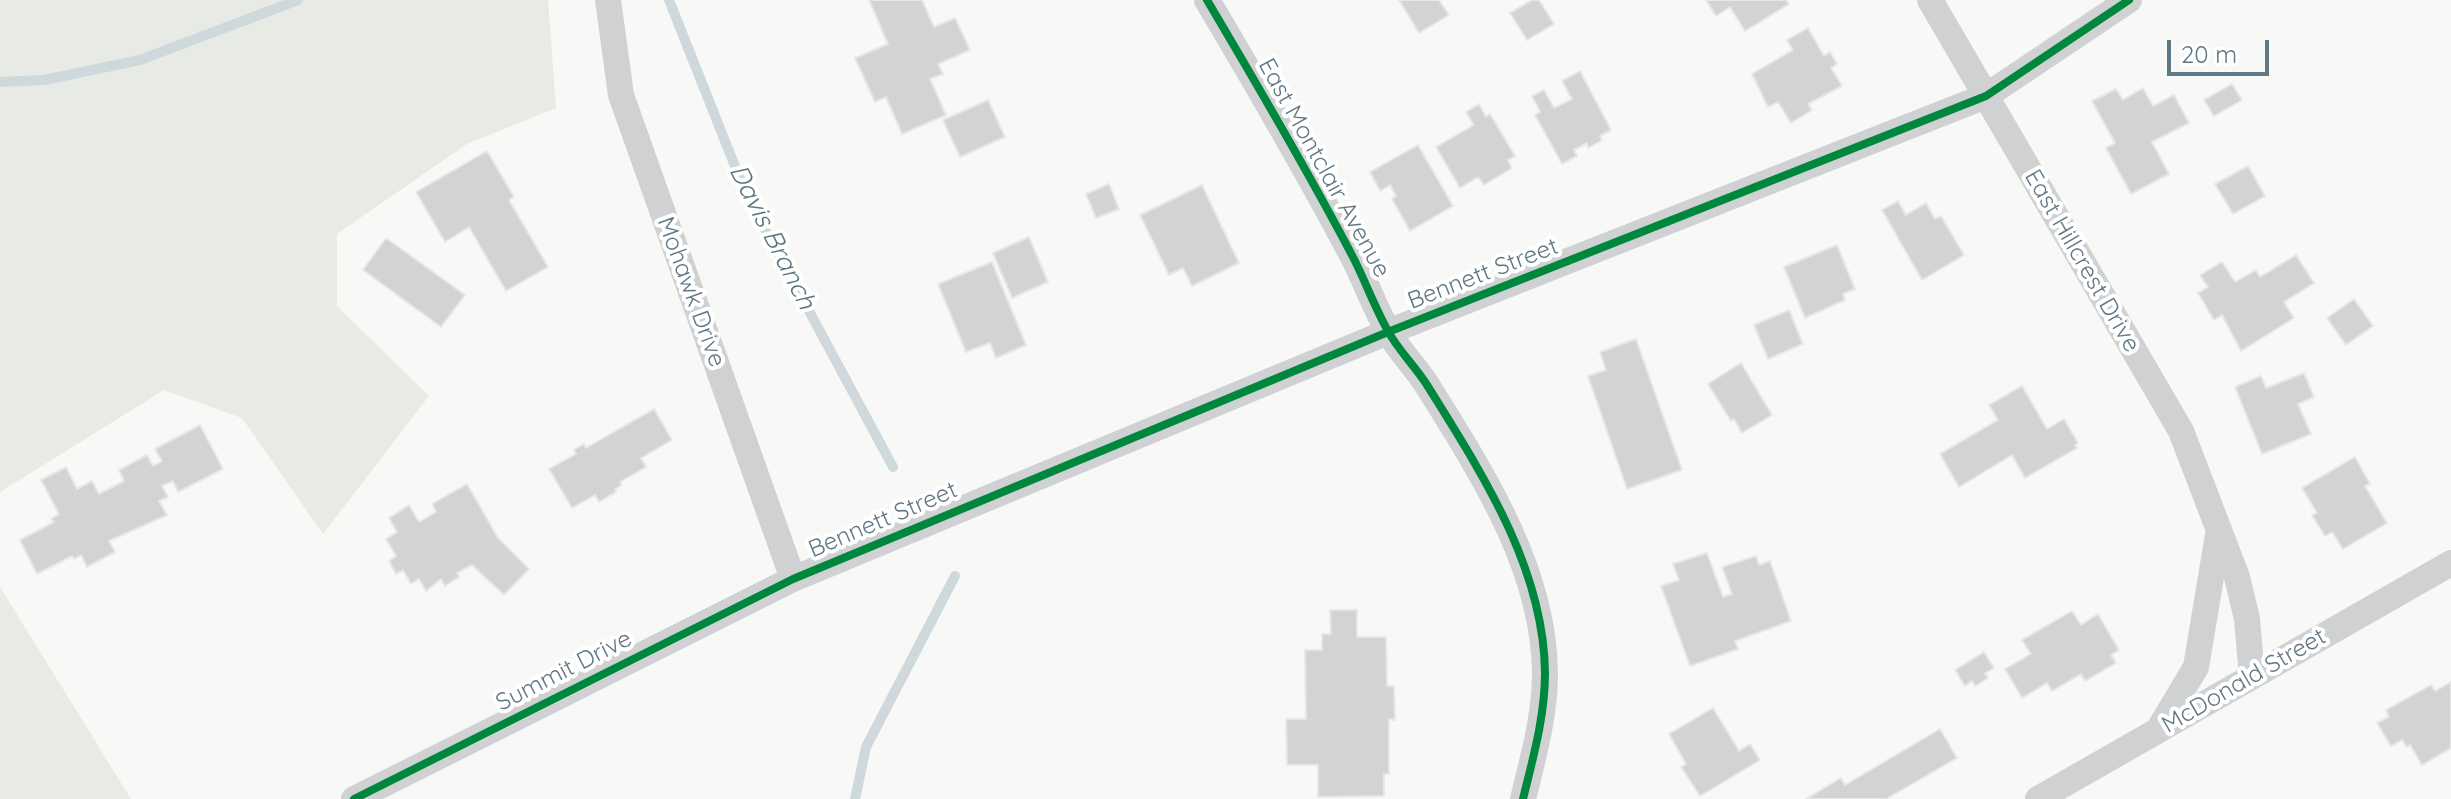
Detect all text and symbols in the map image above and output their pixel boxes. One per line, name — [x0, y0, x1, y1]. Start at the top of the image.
scale bar — [2171, 24, 2273, 74]
text: 20 m — [2181, 39, 2237, 69]
street label: East Montclair Avenue — [1252, 54, 1396, 282]
water label: Davis Branch — [722, 159, 822, 315]
street label: East Hillcrest Drive — [2018, 165, 2146, 357]
street label: Mohawk Drive — [651, 213, 731, 371]
street label: Bennett Street — [1404, 232, 1562, 316]
street label: Bennett Street — [804, 476, 962, 564]
street label: McDonald Street — [2157, 622, 2331, 740]
street label: Summit Drive — [491, 624, 637, 718]

